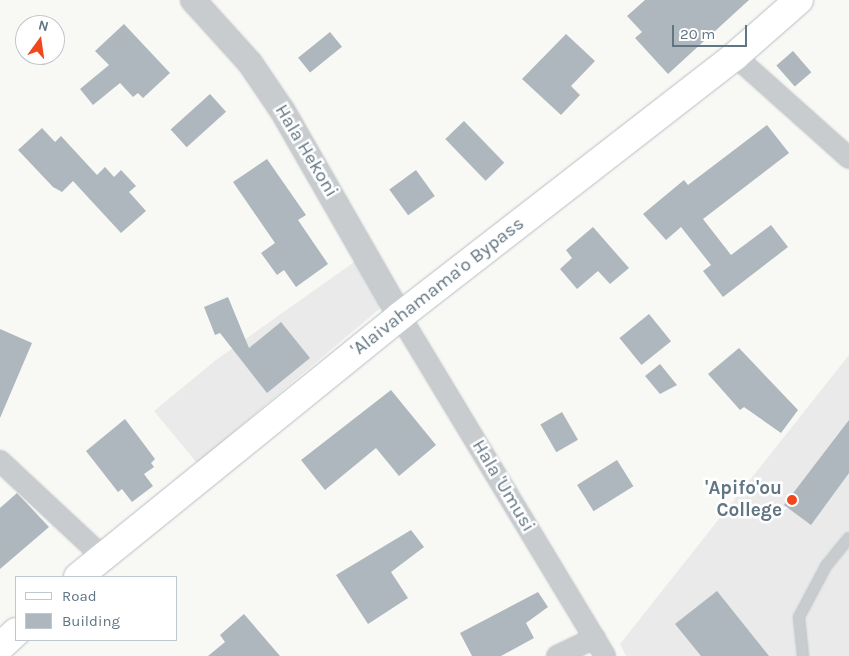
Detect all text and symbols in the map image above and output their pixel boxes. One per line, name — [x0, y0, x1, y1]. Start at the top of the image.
north arrow — [15, 15, 65, 65]
scale bar — [674, 15, 749, 47]
text: N — [37, 16, 50, 35]
text: 20 m — [680, 25, 715, 43]
street label: Hala Hekoni — [269, 101, 343, 201]
street label: 'Alaivahamama'o Bypass — [347, 212, 529, 362]
street label: Hala 'Umusi — [467, 436, 539, 536]
place label: 'Apifo'ou College — [705, 478, 782, 522]
marker: 'Apifo'ou College — [786, 494, 798, 506]
legend — [15, 576, 178, 641]
text: Road — [62, 587, 97, 605]
text: Building — [62, 612, 120, 630]

